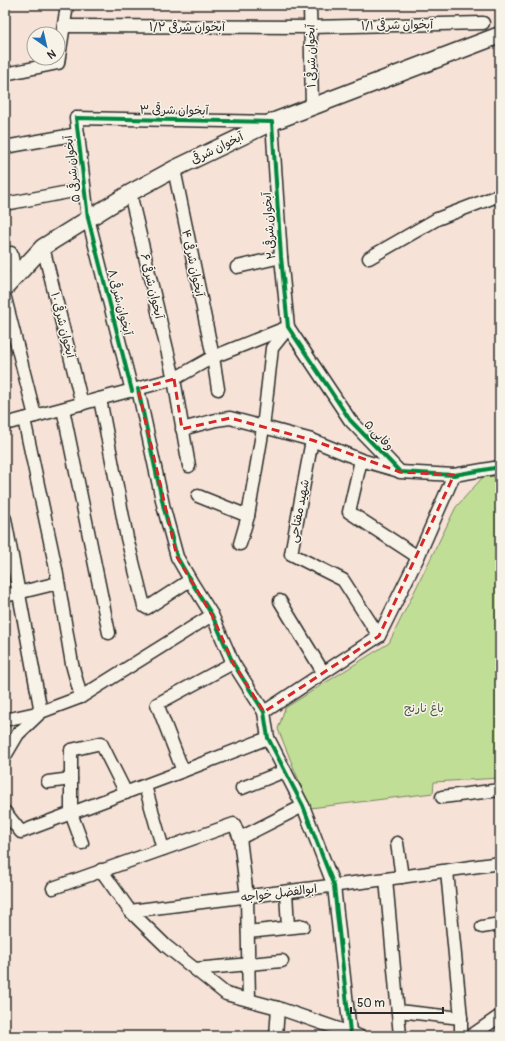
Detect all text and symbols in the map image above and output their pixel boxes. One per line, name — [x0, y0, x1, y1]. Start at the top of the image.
street label: آبخوان شرقی ۱/۱ — [361, 17, 434, 34]
street label: آبخوان شرقی ۱/۲ — [149, 20, 226, 35]
street label: آبخوان شرقی ۱ — [303, 23, 320, 88]
north arrow — [26, 26, 66, 66]
text: N — [44, 46, 58, 62]
street label: آبخوان شرقی ۳ — [139, 102, 210, 119]
street label: آبخوان شرقی — [189, 129, 247, 168]
street label: آبخوان شرقی ۵ — [61, 134, 84, 203]
street label: آبخوان شرقی ۲ — [260, 191, 279, 260]
street label: آبخوان شرقی ۴ — [178, 228, 207, 299]
street label: آبخوان شرقی ۶ — [137, 252, 167, 321]
street label: آبخوان شرقی ۸ — [104, 268, 135, 338]
street label: آبخوان شرقی ۱۰ — [47, 291, 78, 361]
street label: وفایی ۵ — [361, 417, 397, 454]
street label: شهید مفتاحی — [286, 478, 313, 544]
park label: باغ نارنج — [404, 701, 444, 717]
street label: ابوالفضل خواجه — [240, 881, 318, 906]
scale bar — [351, 989, 443, 1015]
text: 50 m — [357, 996, 385, 1011]

